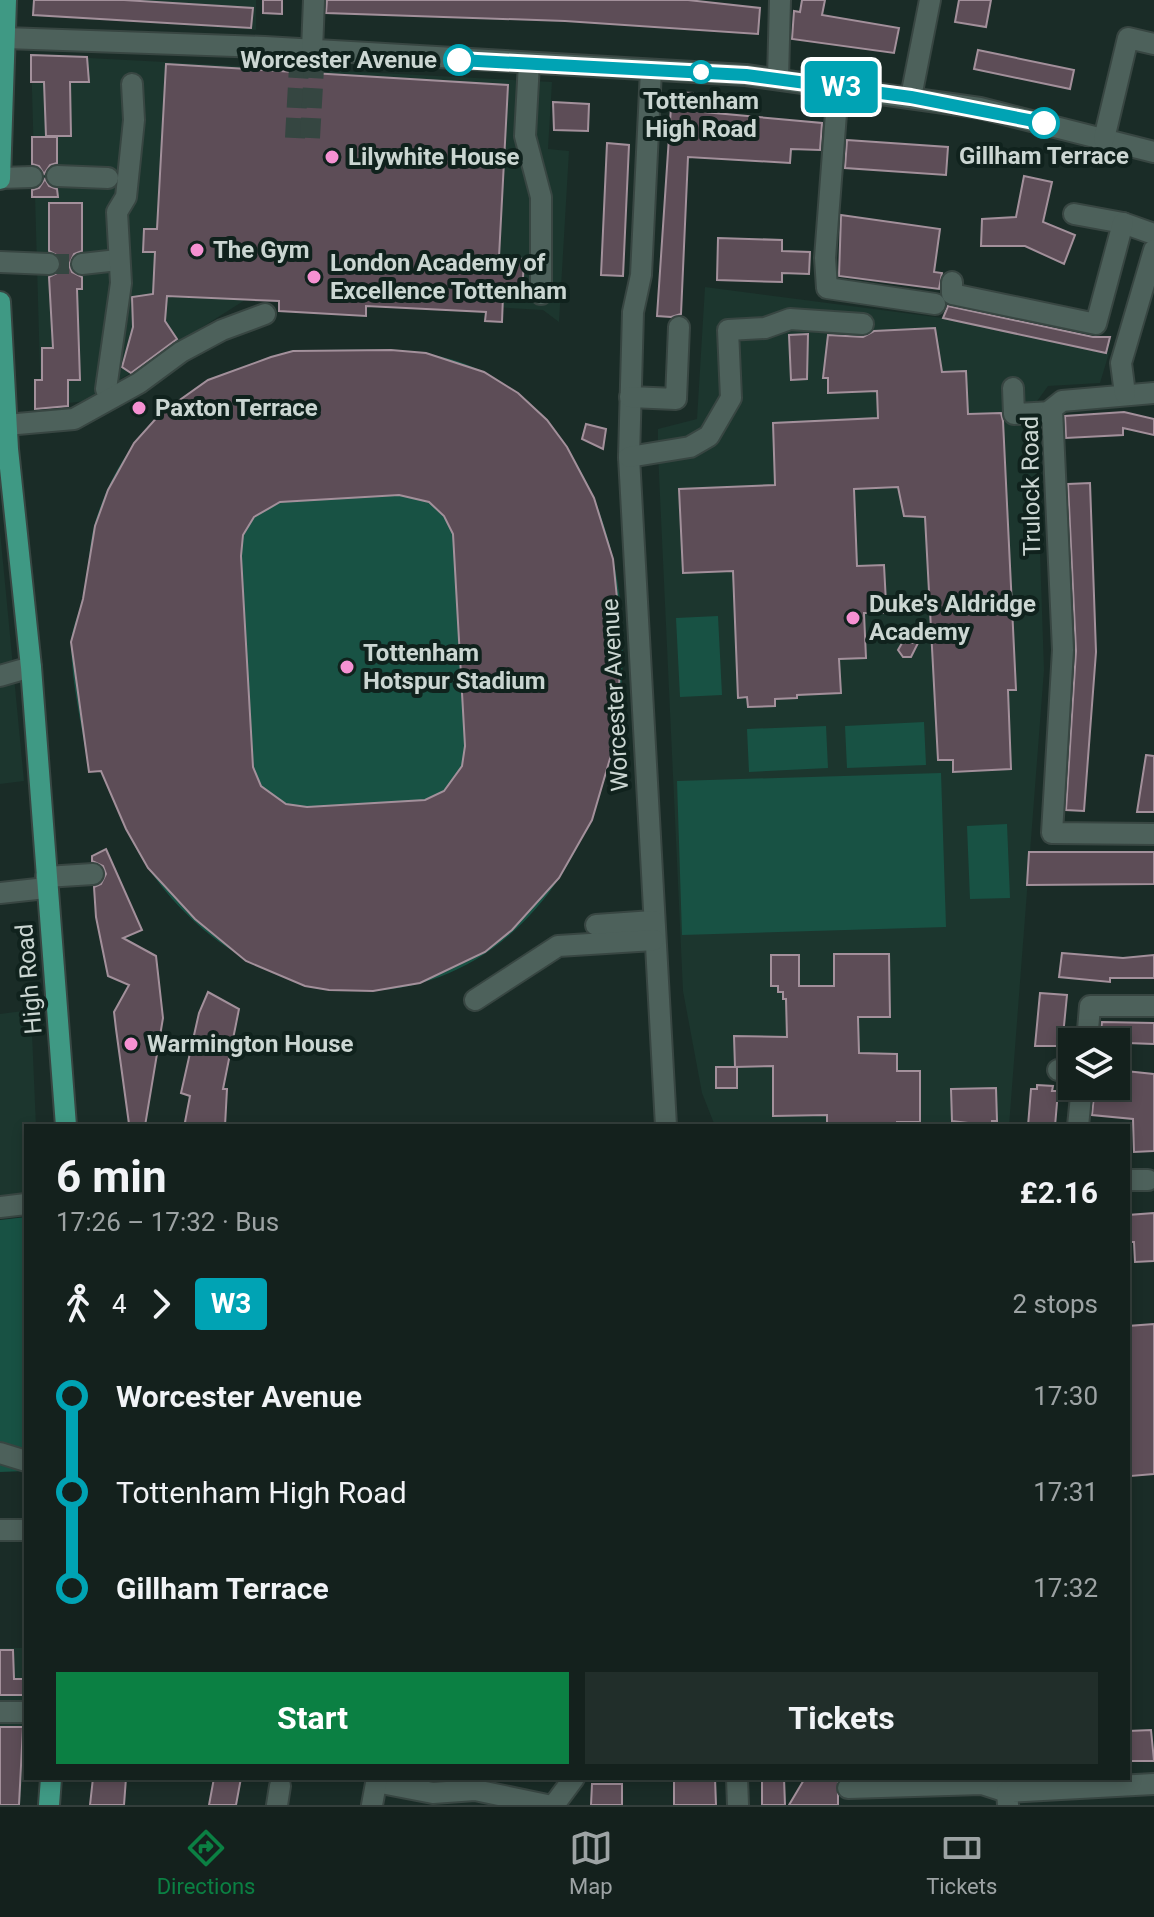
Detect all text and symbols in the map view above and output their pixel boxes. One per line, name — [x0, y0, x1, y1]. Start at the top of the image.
marker: Worcester Avenue — [444, 45, 474, 75]
place label: Worcester Avenue — [240, 46, 437, 74]
marker: Tottenham High Road — [690, 61, 712, 83]
line badge: W3 — [805, 61, 877, 113]
text: W3 — [821, 70, 861, 103]
place label: Tottenham High Road — [643, 87, 759, 143]
marker: Gillham Terrace — [1029, 108, 1059, 138]
place label: Gillham Terrace — [959, 142, 1129, 170]
place label: Lilywhite House — [348, 143, 519, 171]
marker: Lilywhite House — [323, 148, 341, 166]
place label: The Gym — [213, 236, 309, 264]
marker: The Gym — [188, 241, 206, 259]
place label: London Academy of Excellence Tottenham — [330, 249, 567, 305]
marker: London Academy of Excellence Tottenham — [305, 268, 323, 286]
place label: Paxton Terrace — [155, 394, 318, 422]
marker: Paxton Terrace — [130, 399, 148, 417]
street label: Trulock Road — [1016, 416, 1046, 556]
place label: Duke's Aldridge Academy — [869, 590, 1036, 646]
street label: Worcester Avenue — [596, 598, 634, 792]
marker: Duke's Aldridge Academy — [844, 609, 862, 627]
place label: Tottenham Hotspur Stadium — [363, 639, 545, 695]
marker: Tottenham Hotspur Stadium — [338, 658, 356, 676]
street label: High Road — [10, 923, 48, 1035]
map controls — [1058, 1028, 1130, 1100]
button: layers — [1058, 1028, 1130, 1100]
place label: Warmington House — [147, 1030, 354, 1058]
marker: Warmington House — [122, 1035, 140, 1053]
text: 6 min — [56, 1151, 167, 1203]
text: £2.16 — [1020, 1175, 1098, 1210]
text: 17:26 – 17:32 · Bus — [56, 1207, 279, 1237]
icon: walk — [56, 1282, 100, 1326]
icon: forward — [139, 1282, 183, 1326]
text: W3 — [211, 1287, 251, 1320]
text: 4 — [112, 1289, 127, 1319]
text: 2 stops — [1012, 1289, 1098, 1319]
text: Worcester Avenue — [116, 1379, 362, 1414]
text: 17:30 — [1033, 1381, 1098, 1411]
text: Tottenham High Road — [116, 1475, 407, 1510]
text: 17:31 — [1033, 1477, 1098, 1507]
text: Gillham Terrace — [116, 1571, 329, 1606]
text: 17:32 — [1033, 1573, 1098, 1603]
button: Start — [56, 1672, 569, 1764]
button: Tickets — [585, 1672, 1098, 1764]
tab: Directions — [157, 1826, 255, 1899]
tab: Map — [569, 1826, 613, 1899]
tab: Tickets — [926, 1826, 997, 1899]

